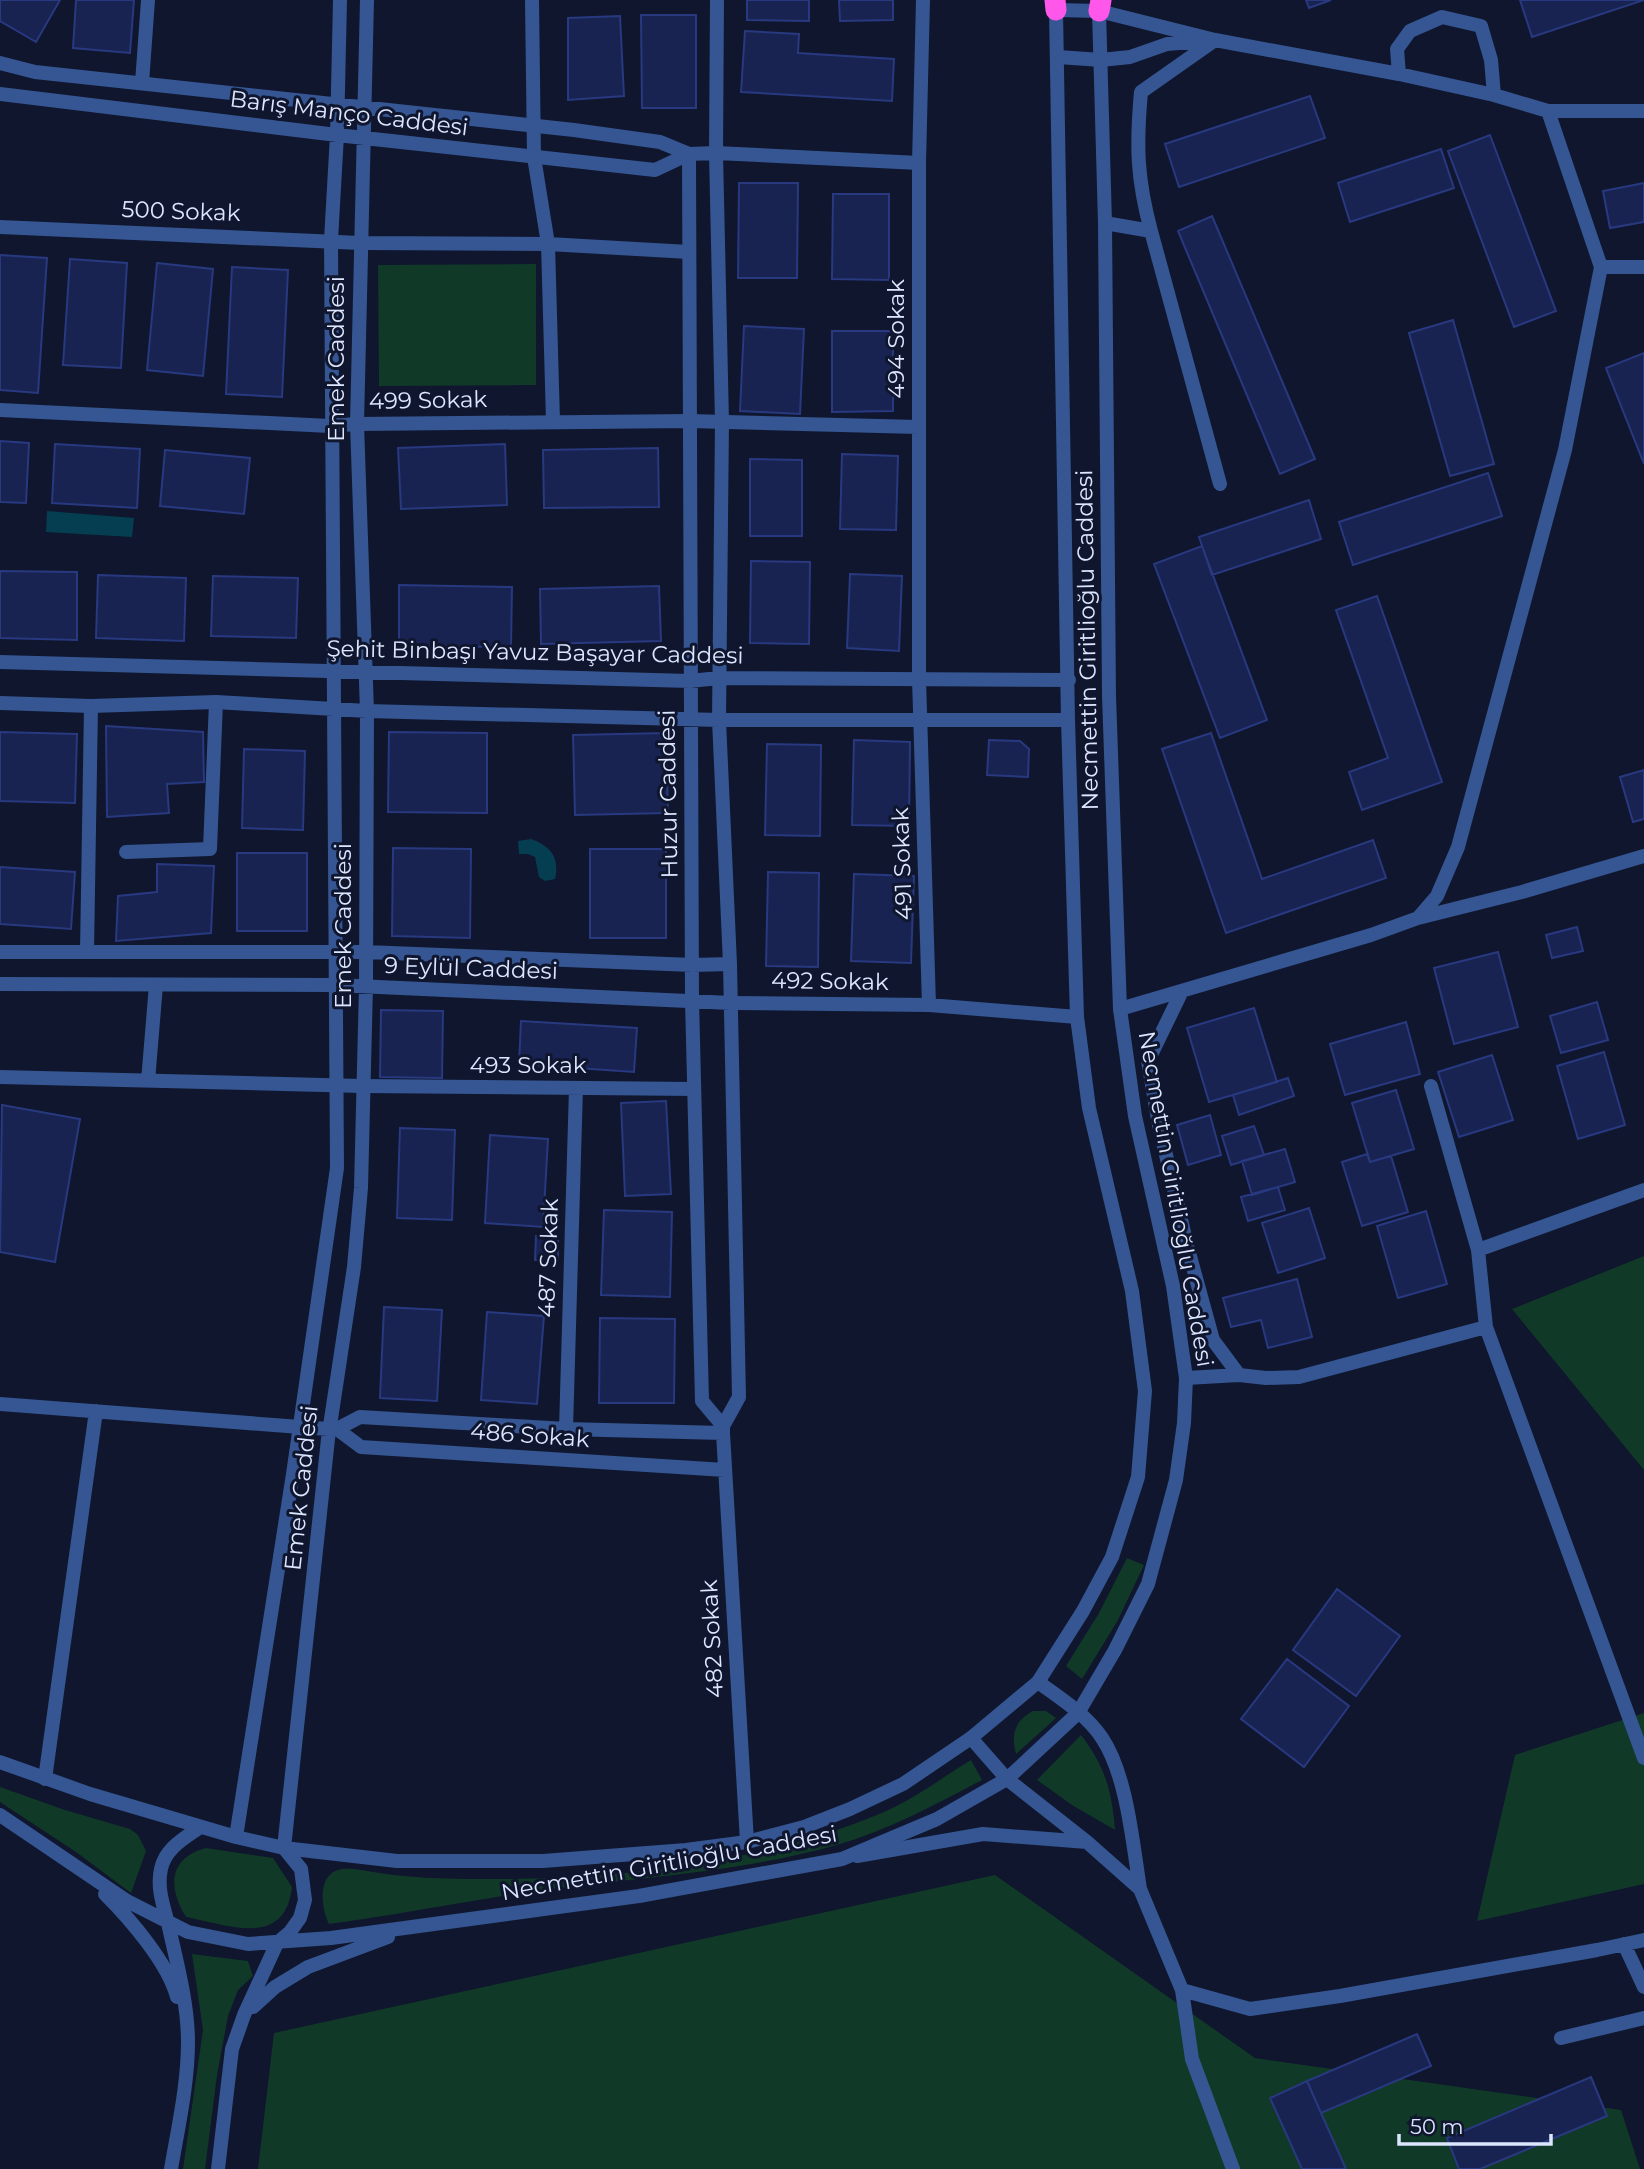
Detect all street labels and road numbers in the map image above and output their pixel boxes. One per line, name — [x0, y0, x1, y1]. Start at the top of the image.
street label: Barış Manço Caddesi — [228, 84, 470, 142]
street label: 500 Sokak — [121, 195, 241, 227]
street label: Emek Caddesi — [322, 276, 350, 442]
street label: 494 Sokak — [882, 279, 910, 399]
street label: 499 Sokak — [369, 385, 488, 415]
street label: Necmettin Giritlioğlu Caddesi — [1070, 469, 1104, 811]
street label: Şehit Binbaşı Yavuz Başayar Caddesi — [326, 634, 744, 670]
street label: Huzur Caddesi — [653, 709, 683, 879]
street label: 491 Sokak — [886, 807, 918, 921]
street label: Emek Caddesi — [329, 843, 357, 1009]
street label: 9 Eylül Caddesi — [384, 951, 558, 985]
street label: 492 Sokak — [771, 966, 889, 996]
street label: Necmettin Giritlioğlu Caddesi — [1133, 1029, 1219, 1369]
street label: 493 Sokak — [469, 1051, 587, 1079]
street label: 487 Sokak — [532, 1198, 564, 1318]
street label: Emek Caddesi — [278, 1404, 324, 1572]
street label: 486 Sokak — [469, 1417, 591, 1453]
street label: 482 Sokak — [695, 1579, 729, 1699]
street label: Necmettin Giritlioğlu Caddesi — [499, 1820, 839, 1906]

